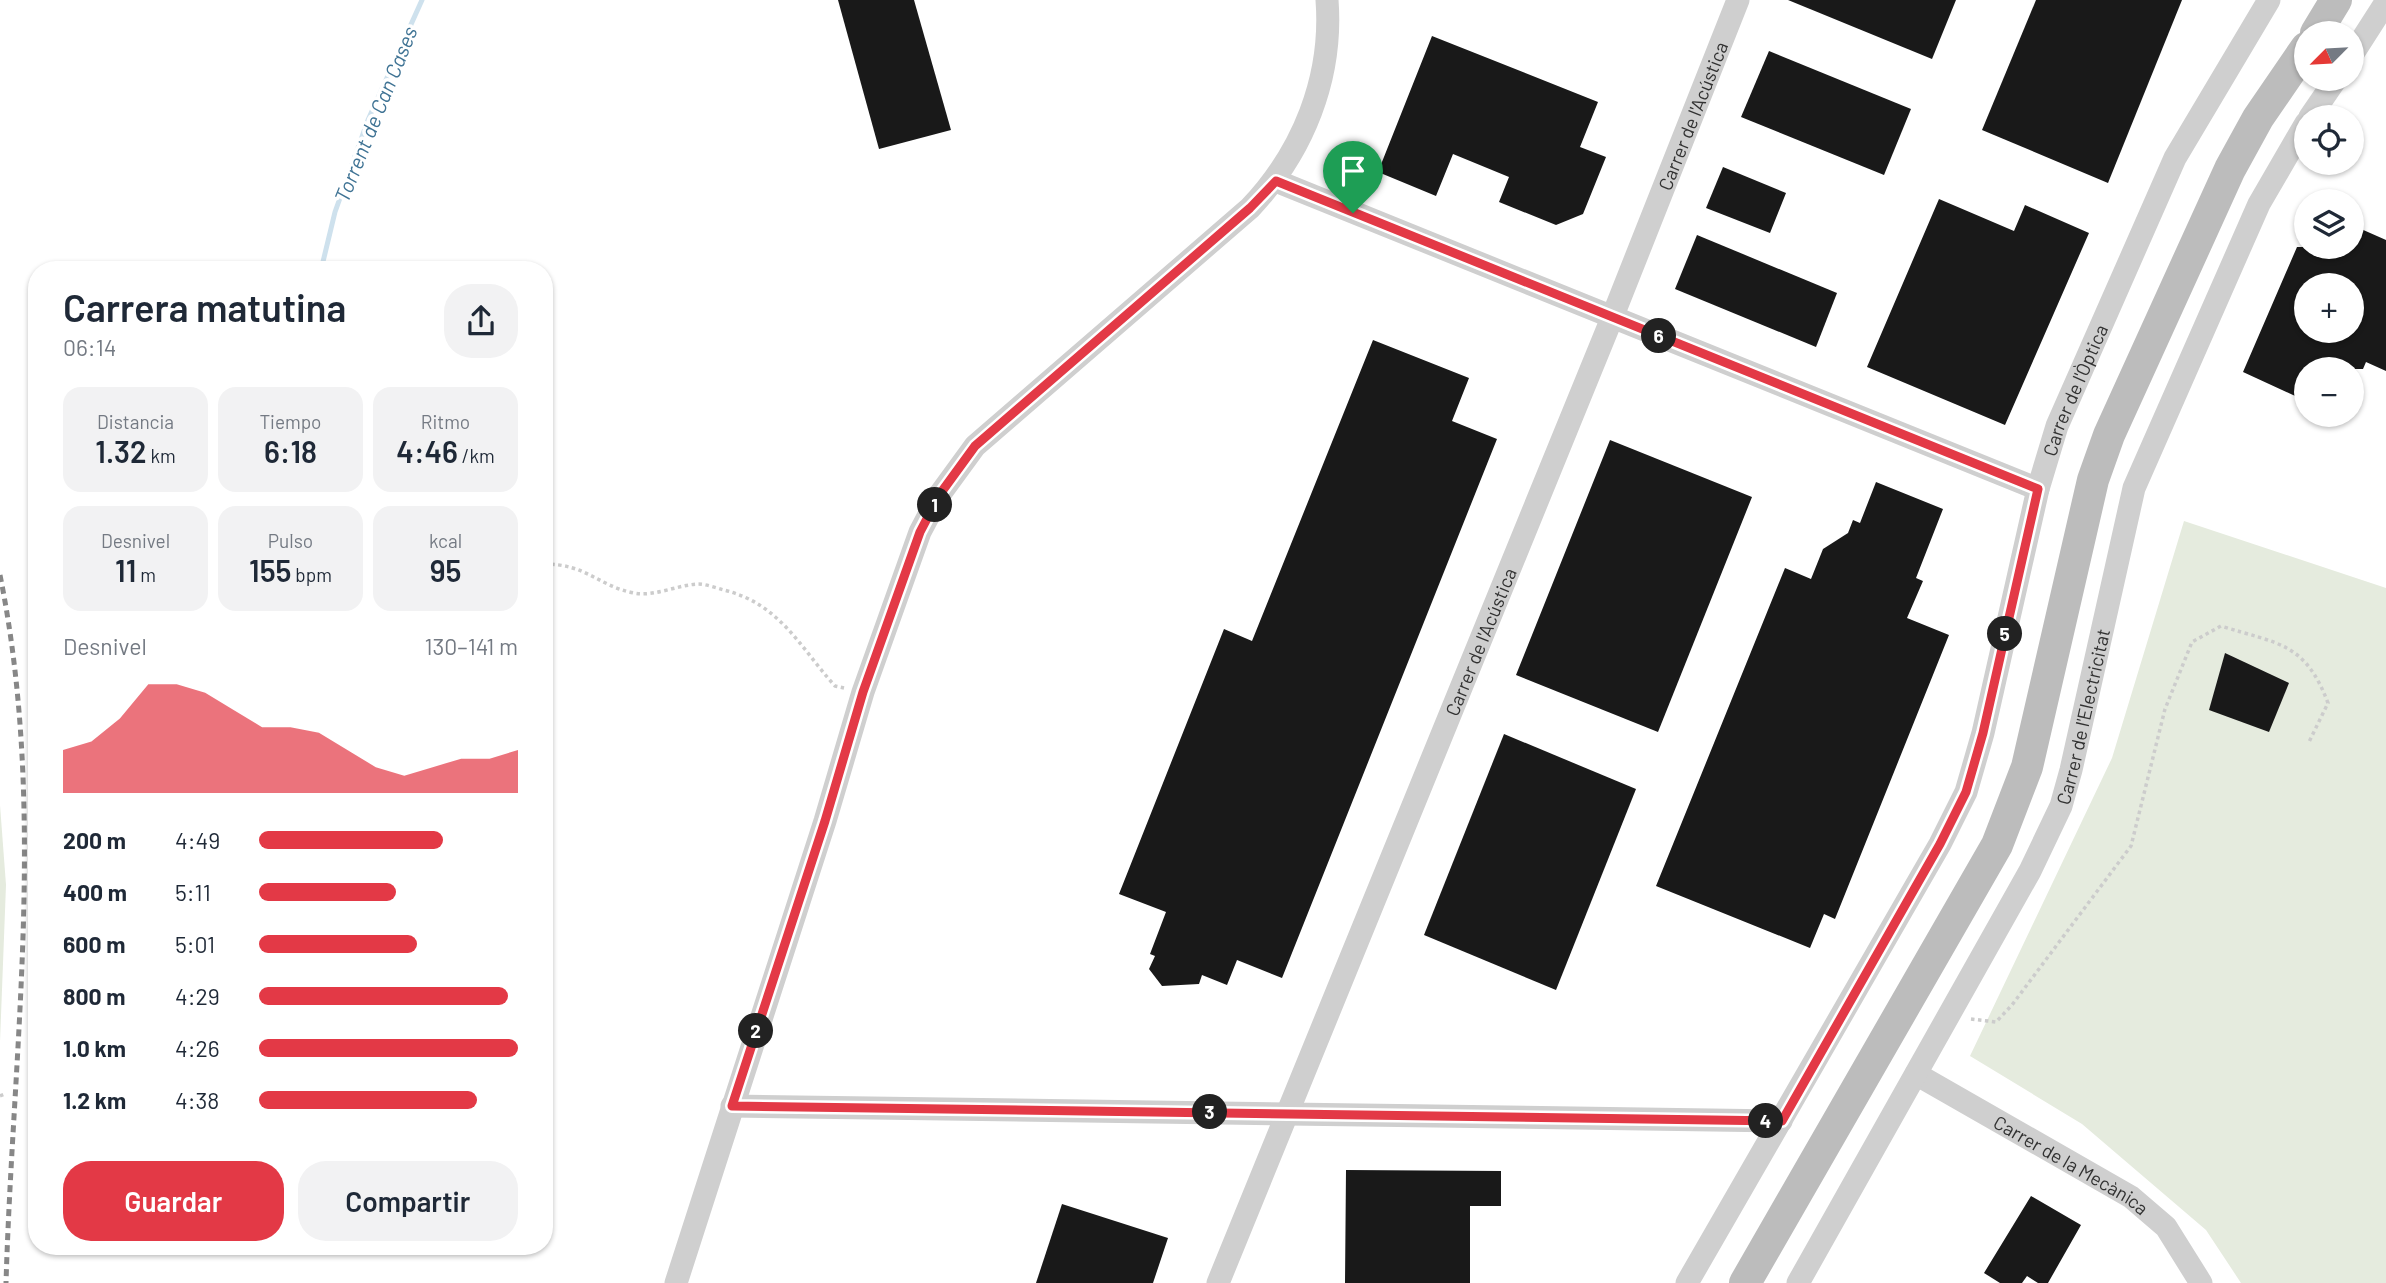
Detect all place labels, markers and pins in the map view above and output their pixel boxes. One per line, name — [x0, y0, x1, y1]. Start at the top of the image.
pin — [1323, 141, 1383, 213]
pin: 6 — [1642, 318, 1676, 354]
pin: 1 — [918, 488, 953, 522]
pin: 5 — [1988, 616, 2022, 652]
pin: 2 — [738, 1014, 774, 1048]
pin: 3 — [1192, 1094, 1228, 1130]
pin: 4 — [1748, 1104, 1784, 1138]

